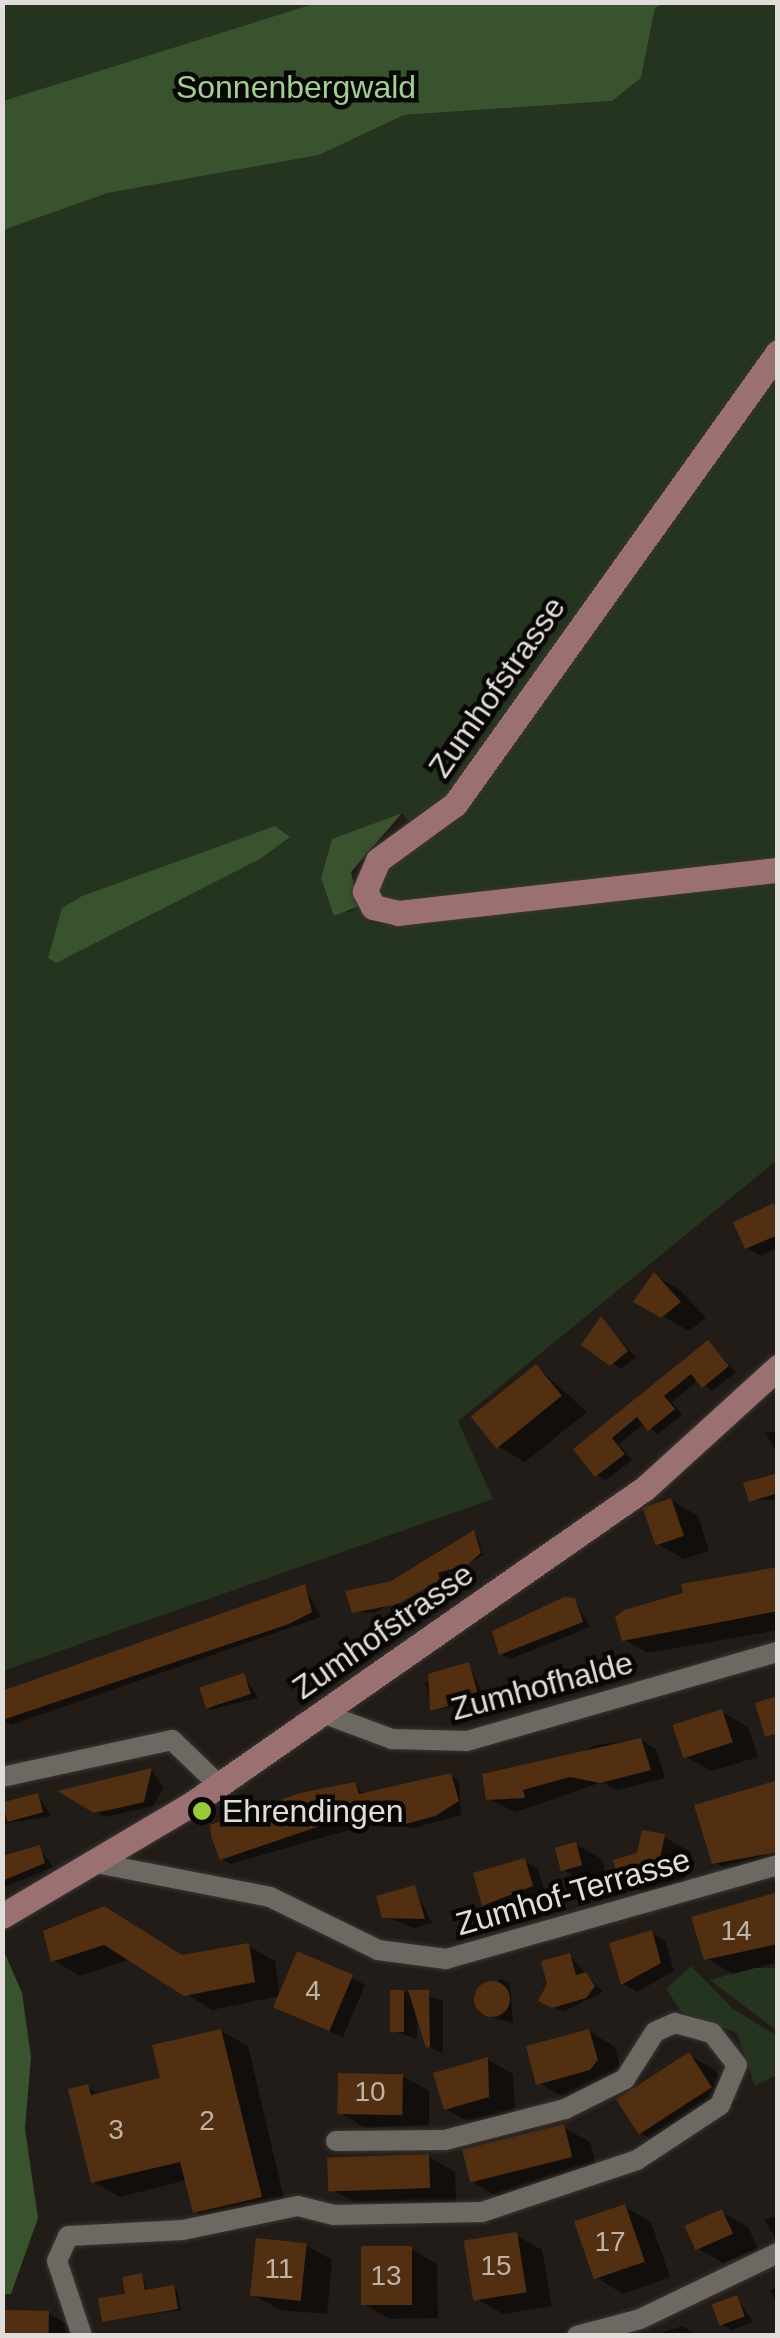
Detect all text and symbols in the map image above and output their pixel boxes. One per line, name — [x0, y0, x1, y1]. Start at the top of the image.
park label: Sonnenbergwald — [176, 68, 416, 106]
street label: Zumhofstrasse — [421, 589, 573, 785]
street label: Zumhofstrasse — [285, 1555, 481, 1707]
street label: Zumhofhalde — [447, 1643, 637, 1729]
place label: Ehrendingen — [222, 1792, 403, 1830]
marker: Ehrendingen — [191, 1800, 213, 1822]
street label: Zumhof-Terrasse — [451, 1840, 695, 1944]
house number: 14 — [720, 1914, 752, 1948]
house number: 4 — [305, 1974, 321, 2008]
house number: 10 — [354, 2075, 386, 2109]
house number: 2 — [199, 2104, 215, 2138]
house number: 3 — [108, 2113, 124, 2147]
house number: 17 — [594, 2225, 626, 2259]
house number: 15 — [480, 2249, 512, 2283]
house number: 11 — [264, 2252, 294, 2286]
house number: 13 — [370, 2259, 402, 2293]

